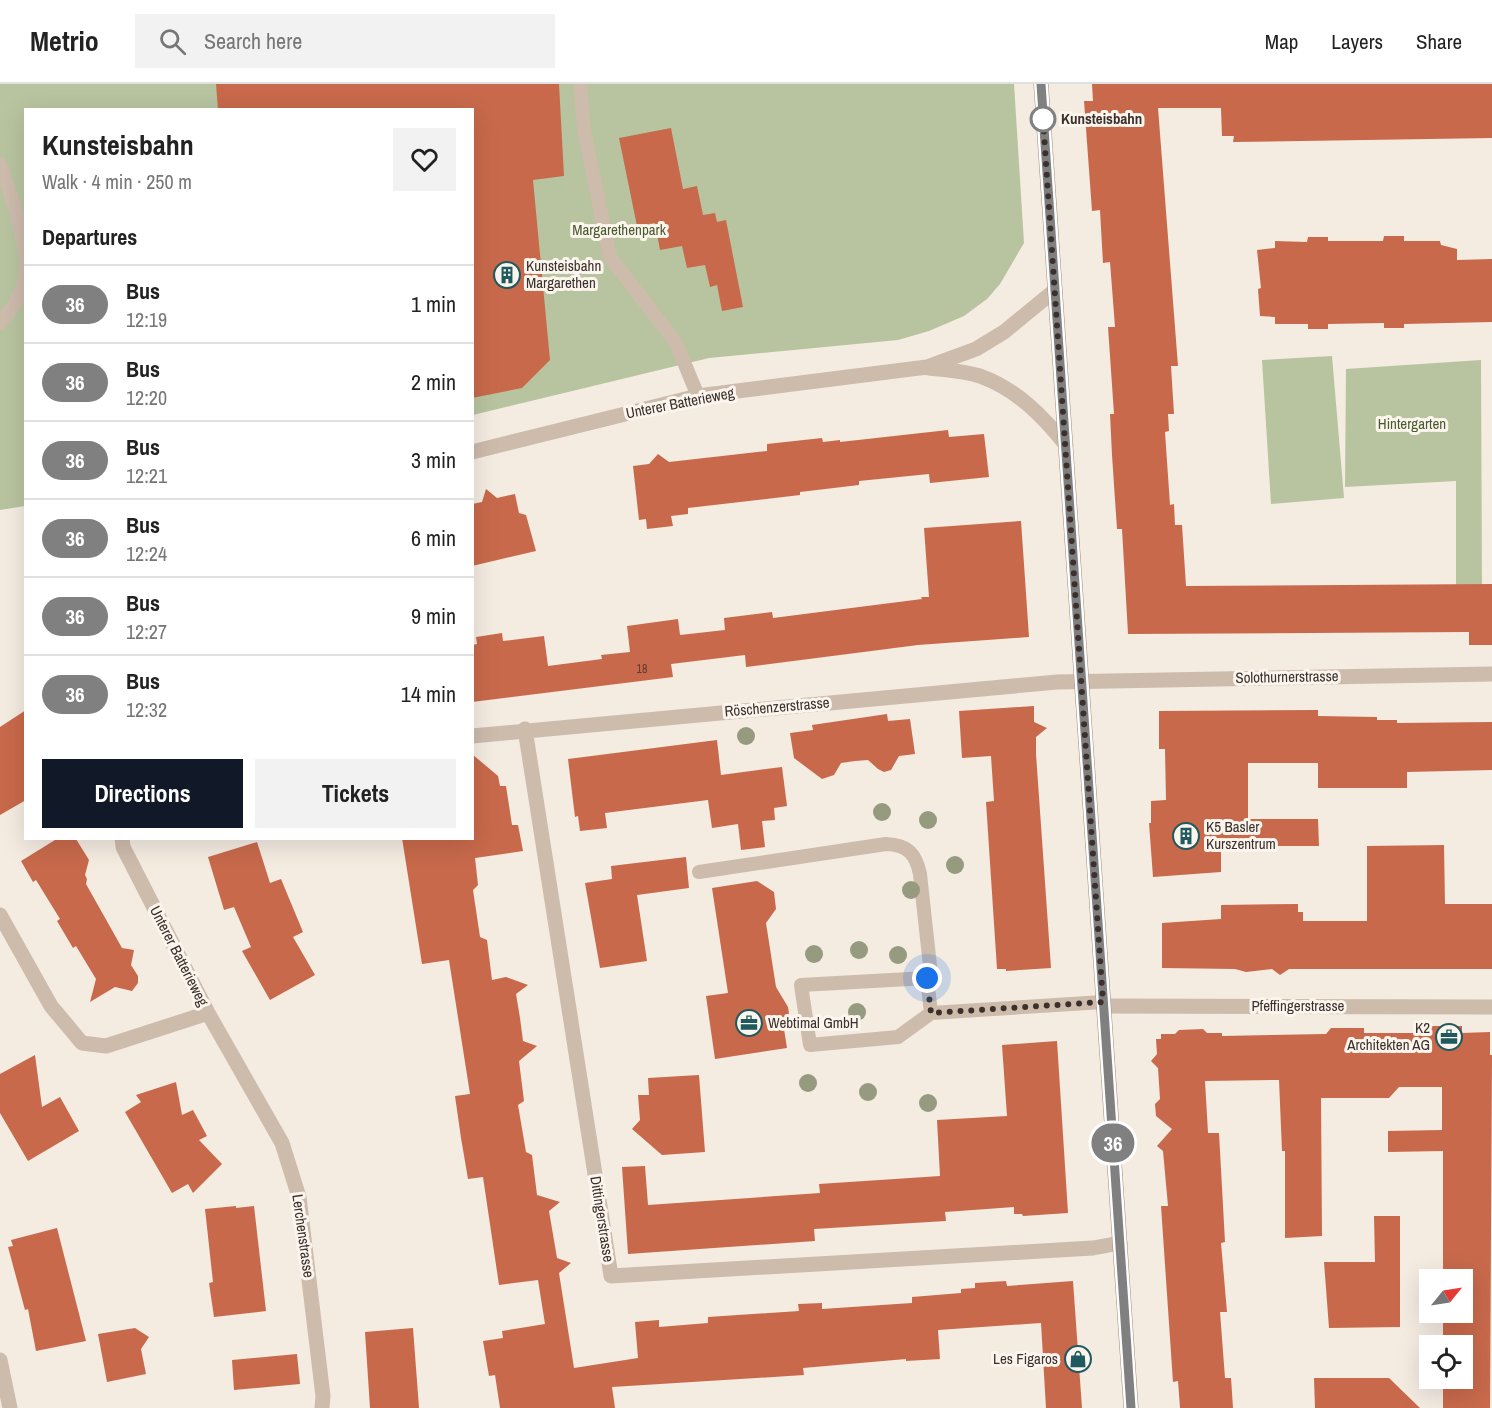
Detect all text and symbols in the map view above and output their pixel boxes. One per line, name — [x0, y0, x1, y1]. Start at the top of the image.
search box — [135, 14, 555, 68]
text: Metrio — [30, 22, 99, 60]
icon: search — [156, 25, 189, 58]
text: Search here — [204, 26, 302, 56]
text: Map — [1265, 27, 1298, 56]
text: Layers — [1331, 27, 1383, 56]
text: Share — [1416, 27, 1462, 56]
marker: Kunsteisbahn — [1030, 106, 1056, 132]
place label: Kunsteisbahn — [1061, 108, 1142, 129]
text: Kunsteisbahn — [42, 126, 194, 164]
button: heart — [393, 128, 456, 191]
text: Walk · 4 min · 250 m — [42, 168, 192, 195]
park label: Margarethenpark — [572, 219, 667, 240]
text: Departures — [42, 222, 137, 252]
place label: Kunsteisbahn Margarethen — [526, 255, 601, 293]
building icon: Kunsteisbahn Margarethen — [492, 260, 522, 290]
text: Bus — [126, 276, 160, 306]
text: 1 min — [411, 289, 456, 319]
text: 36 — [65, 290, 85, 319]
text: 12:19 — [126, 306, 167, 333]
text: Bus — [126, 354, 160, 384]
text: 2 min — [411, 367, 456, 397]
text: 36 — [65, 368, 85, 397]
street label: Unterer Batterieweg — [624, 382, 736, 423]
text: 12:20 — [126, 384, 167, 411]
park label: Hintergarten — [1378, 413, 1446, 434]
text: Bus — [126, 432, 160, 462]
text: 3 min — [411, 445, 456, 475]
text: 36 — [65, 446, 85, 475]
text: 12:21 — [126, 462, 167, 489]
text: Bus — [126, 510, 160, 540]
text: 6 min — [411, 523, 456, 553]
text: 36 — [65, 524, 85, 553]
text: 12:24 — [126, 540, 167, 567]
text: Bus — [126, 588, 160, 618]
text: 9 min — [411, 601, 456, 631]
text: 36 — [65, 602, 85, 631]
text: 12:27 — [126, 618, 167, 645]
house number: 18 — [637, 661, 647, 677]
street label: Solothurnerstrasse — [1235, 665, 1339, 688]
text: Bus — [126, 666, 160, 696]
text: 14 min — [401, 679, 456, 709]
text: 36 — [65, 680, 85, 709]
street label: Röschenzerstrasse — [724, 691, 830, 722]
text: 12:32 — [126, 696, 167, 723]
button: Directions — [42, 759, 243, 828]
button: Tickets — [255, 759, 456, 828]
place label: K5 Basler Kurszentrum — [1206, 816, 1276, 854]
building icon: K5 Basler Kurszentrum — [1171, 821, 1201, 851]
street label: Unterer Batterieweg — [145, 902, 214, 1010]
your location — [912, 963, 942, 993]
street label: Pfeffingerstrasse — [1252, 995, 1345, 1016]
office icon: Webtimal GmbH — [734, 1008, 764, 1038]
place label: Webtimal GmbH — [768, 1012, 859, 1033]
place label: K2 Architekten AG — [1346, 1017, 1430, 1055]
office icon: K2 Architekten AG — [1434, 1022, 1464, 1052]
line badge: 36 — [1086, 1124, 1140, 1162]
text: 36 — [1103, 1129, 1123, 1158]
street label: Dittingerstrasse — [585, 1174, 620, 1264]
street label: Lerchenstrasse — [287, 1193, 320, 1279]
north arrow — [1419, 1269, 1473, 1323]
map controls — [1419, 1269, 1473, 1389]
button: locate — [1419, 1335, 1473, 1389]
shop icon: Les Figaros — [1063, 1344, 1093, 1374]
place label: Les Figaros — [993, 1348, 1058, 1369]

